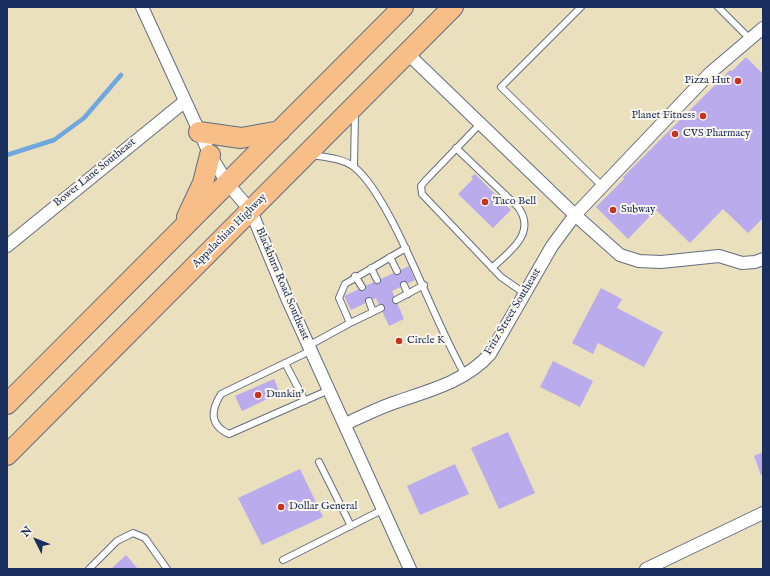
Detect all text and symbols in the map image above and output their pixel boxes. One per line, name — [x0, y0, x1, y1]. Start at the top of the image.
place label: Pizza Hut — [685, 74, 730, 88]
marker: Pizza Hut — [733, 76, 743, 86]
place label: Planet Fitness — [631, 109, 695, 123]
marker: Planet Fitness — [698, 111, 708, 121]
place label: CVS Pharmacy — [683, 127, 750, 141]
marker: CVS Pharmacy — [670, 129, 680, 139]
street label: Bower Lane Southeast — [51, 136, 139, 210]
street label: Appalachian Highway — [190, 191, 270, 271]
place label: Taco Bell — [493, 195, 536, 209]
marker: Taco Bell — [480, 197, 490, 207]
place label: Subway — [621, 203, 655, 217]
marker: Subway — [608, 205, 618, 215]
street label: Blackburn Road Southeast — [252, 226, 312, 342]
street label: Fritz Street Southeast — [482, 266, 544, 358]
place label: Circle K — [407, 334, 445, 348]
marker: Circle K — [394, 336, 404, 346]
place label: Dunkin' — [266, 388, 304, 402]
marker: Dunkin' — [253, 390, 263, 400]
place label: Dollar General — [289, 500, 357, 514]
marker: Dollar General — [276, 502, 286, 512]
north arrow — [16, 520, 56, 560]
text: N — [19, 524, 35, 540]

